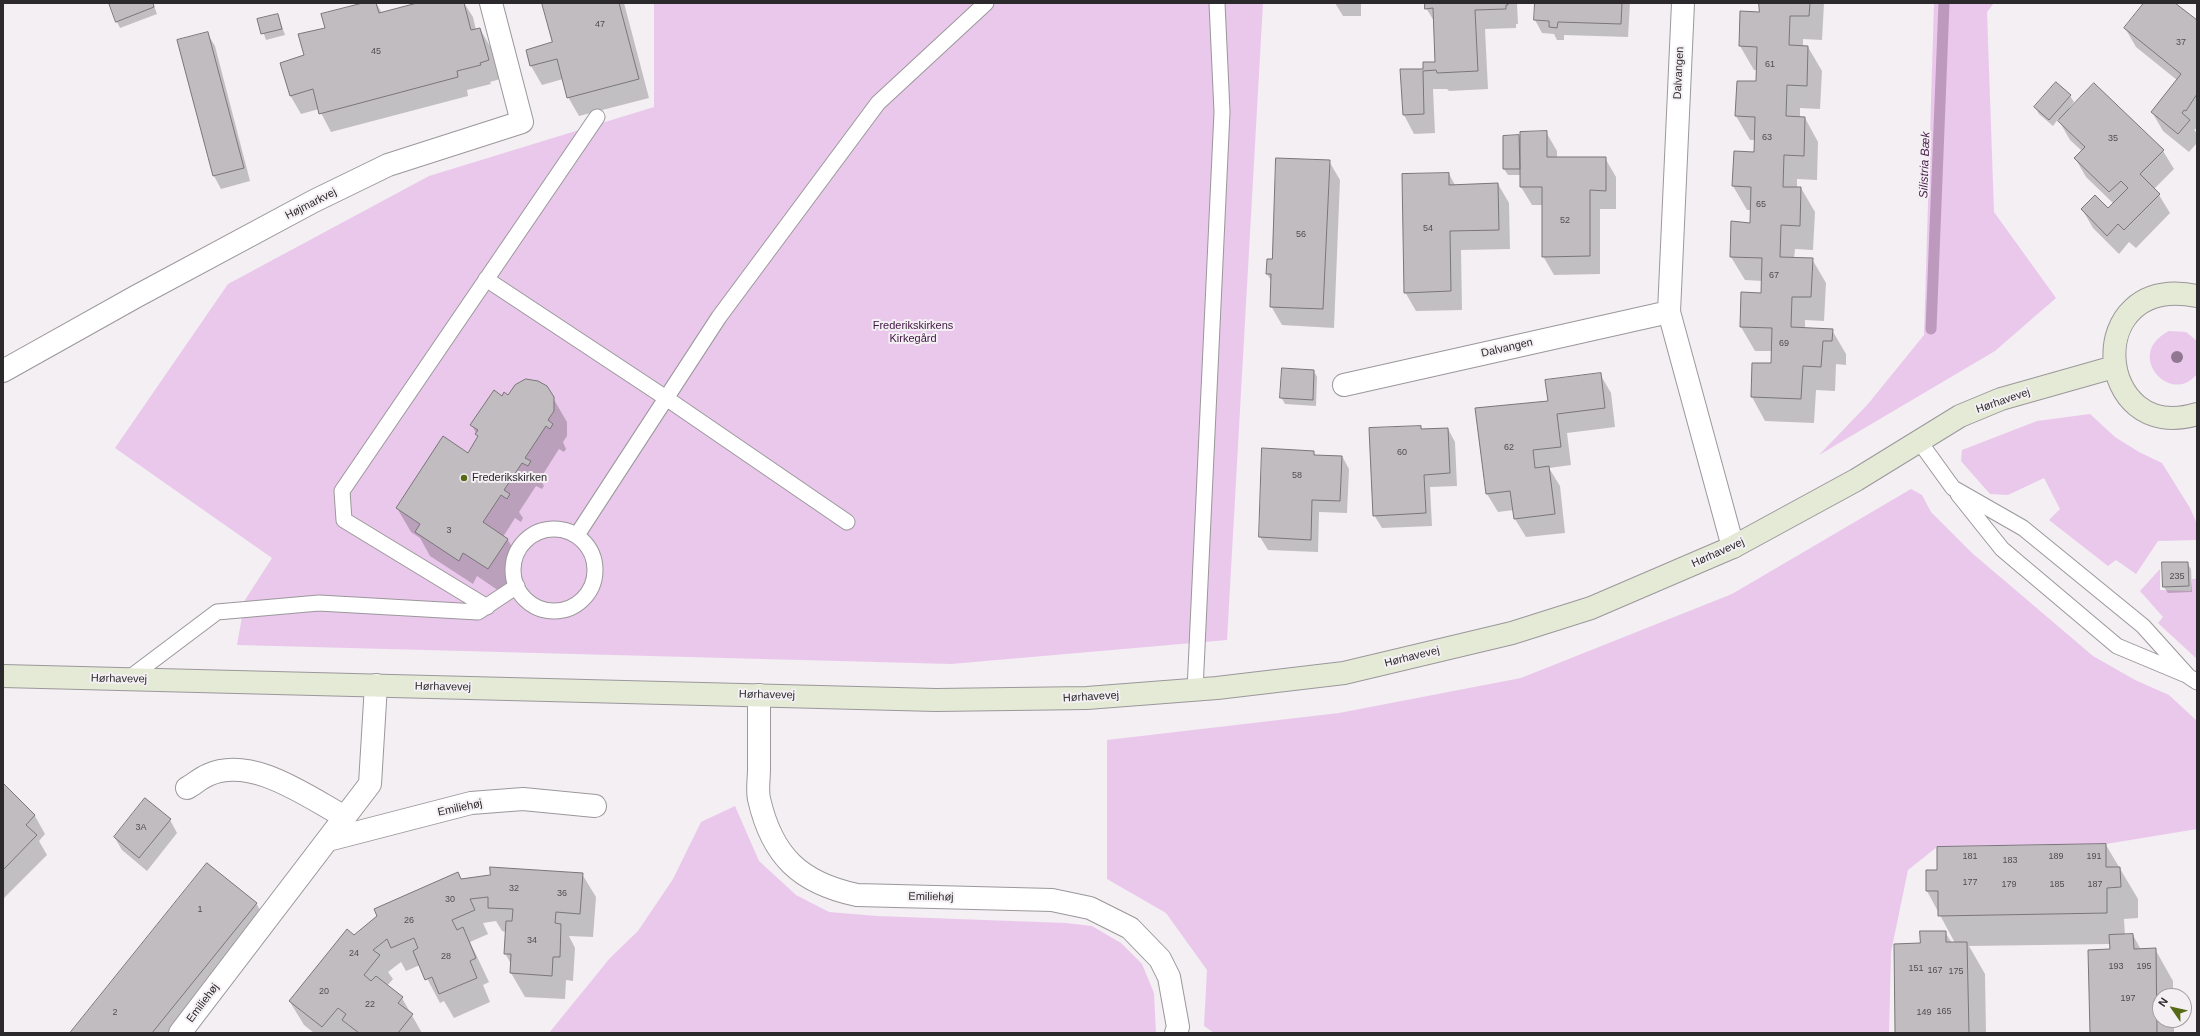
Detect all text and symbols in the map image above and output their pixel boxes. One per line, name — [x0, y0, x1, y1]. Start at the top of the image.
house number: 47 — [595, 20, 605, 30]
house number: 37 — [2176, 38, 2186, 48]
street label: Dalvangen — [1671, 46, 1687, 100]
house number: 45 — [371, 47, 381, 57]
house number: 61 — [1765, 60, 1775, 70]
water label: Silistria Bæk — [1917, 131, 1933, 199]
house number: 63 — [1762, 133, 1772, 143]
house number: 35 — [2108, 134, 2118, 144]
street label: Højmarkvej — [283, 185, 339, 223]
house number: 65 — [1756, 200, 1766, 210]
house number: 52 — [1560, 216, 1570, 226]
house number: 54 — [1423, 224, 1433, 234]
house number: 56 — [1296, 230, 1306, 240]
house number: 67 — [1769, 271, 1779, 281]
park label: Frederikskirkens Kirkegård — [873, 319, 953, 345]
street label: Dalvangen — [1480, 336, 1534, 360]
house number: 69 — [1779, 339, 1789, 349]
street label: Hørhavevej — [1974, 386, 2032, 416]
house number: 62 — [1504, 443, 1514, 453]
house number: 60 — [1397, 448, 1407, 458]
place label: Frederikskirken — [472, 471, 547, 485]
house number: 58 — [1292, 471, 1302, 481]
marker: Frederikskirken — [459, 473, 469, 483]
house number: 3 — [446, 526, 452, 536]
street label: Hørhavevej — [1690, 536, 1746, 570]
house number: 235 — [2169, 572, 2185, 582]
street label: Hørhavevej — [1383, 644, 1441, 670]
street label: Hørhavevej — [91, 672, 147, 686]
street label: Hørhavevej — [415, 680, 471, 694]
street label: Hørhavevej — [739, 688, 795, 702]
street label: Hørhavevej — [1063, 689, 1119, 705]
street label: Emiliehøj — [437, 797, 483, 819]
house number: 3A — [135, 823, 147, 833]
house number: 181 — [1962, 852, 1978, 862]
house number: 189 — [2048, 852, 2064, 862]
house number: 191 — [2086, 852, 2102, 862]
house number: 183 — [2002, 856, 2018, 866]
house number: 177 — [1962, 878, 1978, 888]
house number: 179 — [2001, 880, 2017, 890]
house number: 185 — [2049, 880, 2065, 890]
house number: 187 — [2087, 880, 2103, 890]
house number: 32 — [509, 884, 519, 894]
house number: 36 — [557, 889, 567, 899]
street label: Emiliehøj — [908, 890, 954, 904]
house number: 30 — [445, 895, 455, 905]
house number: 1 — [197, 905, 203, 915]
house number: 26 — [404, 916, 414, 926]
house number: 34 — [527, 936, 537, 946]
house number: 24 — [349, 949, 359, 959]
house number: 28 — [441, 952, 451, 962]
house number: 193 — [2108, 962, 2124, 972]
house number: 195 — [2136, 962, 2152, 972]
house number: 151 — [1908, 964, 1924, 974]
house number: 167 — [1927, 966, 1943, 976]
house number: 175 — [1948, 967, 1964, 977]
street label: Emiliehøj — [184, 981, 222, 1025]
house number: 20 — [319, 987, 329, 997]
north arrow — [2152, 988, 2192, 1028]
house number: 197 — [2120, 994, 2136, 1004]
text: N — [2156, 995, 2170, 1009]
house number: 22 — [365, 1000, 375, 1010]
house number: 165 — [1936, 1007, 1952, 1017]
house number: 2 — [112, 1008, 118, 1018]
house number: 149 — [1916, 1008, 1932, 1018]

